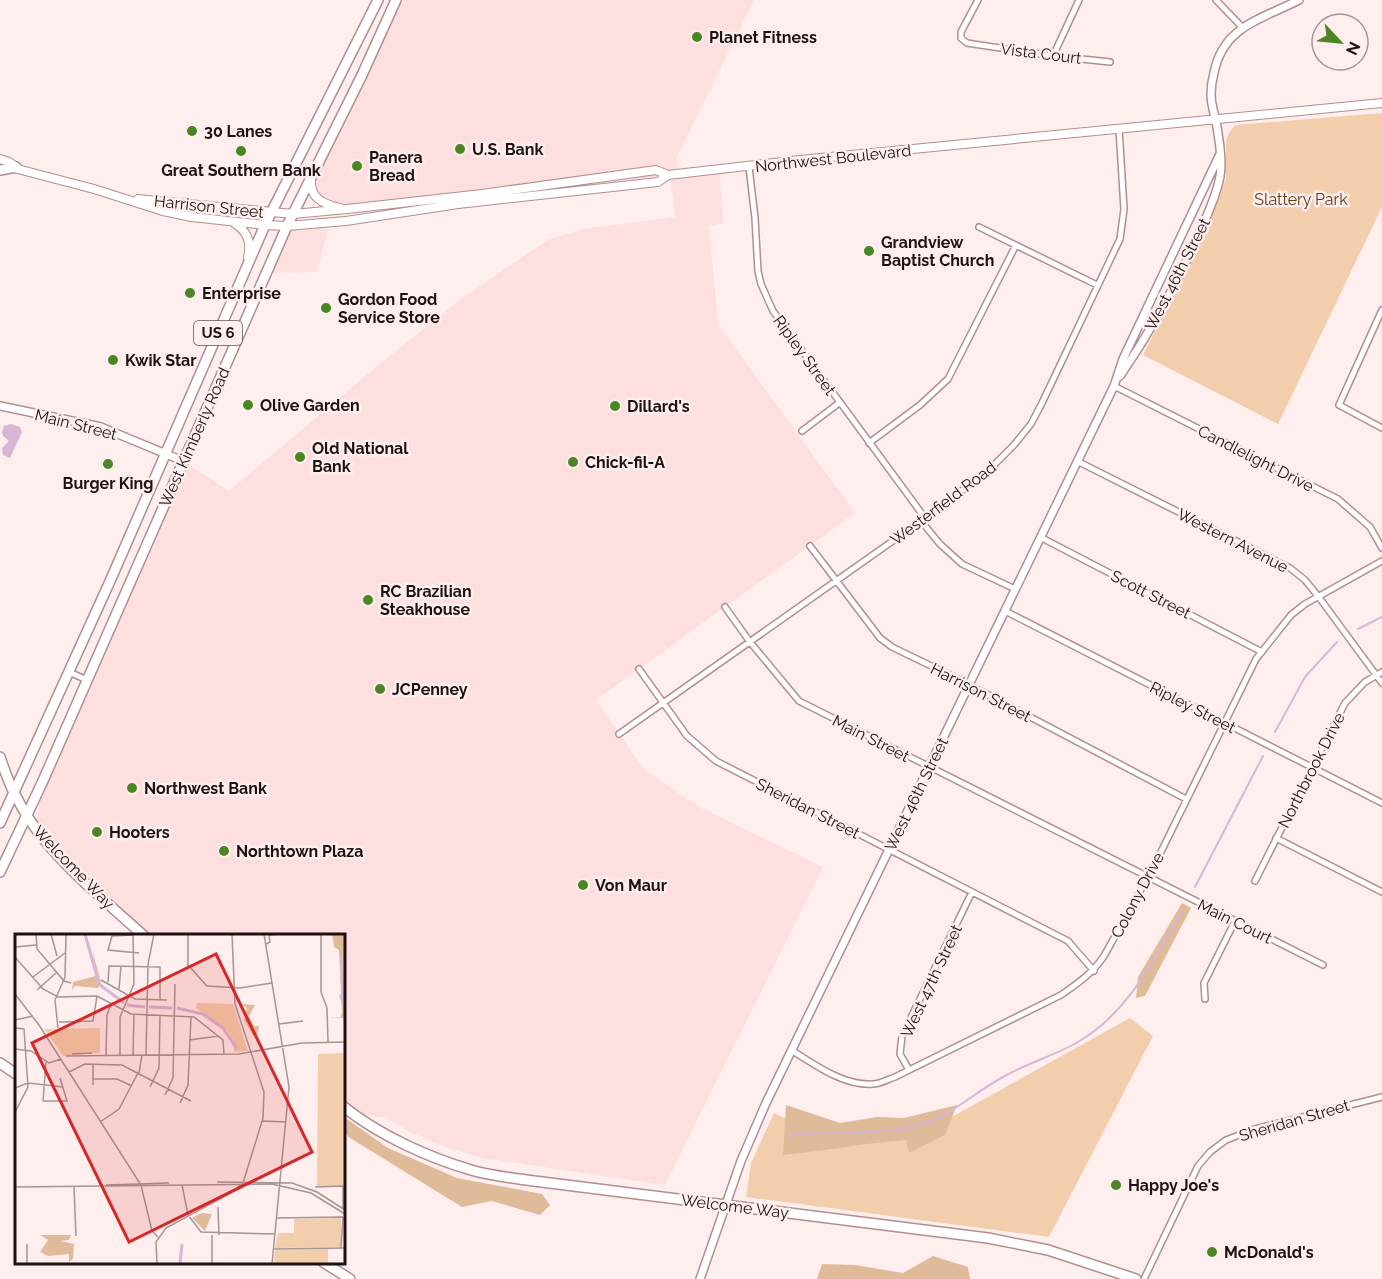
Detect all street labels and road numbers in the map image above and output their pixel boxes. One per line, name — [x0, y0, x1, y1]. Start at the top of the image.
street label: Vista Court — [999, 39, 1083, 68]
street label: Northwest Boulevard — [754, 141, 912, 176]
street label: Harrison Street — [153, 191, 265, 222]
street label: West 46th Street — [1141, 214, 1214, 334]
street label: Ripley Street — [769, 312, 840, 399]
road number: US 6 — [194, 321, 242, 345]
street label: West Kimberly Road — [155, 365, 234, 510]
street label: Main Street — [33, 405, 120, 444]
street label: Candlelight Drive — [1195, 421, 1317, 496]
street label: Westerfield Road — [887, 457, 1000, 549]
street label: Western Avenue — [1174, 504, 1291, 577]
street label: Scott Street — [1108, 566, 1194, 623]
street label: Harrison Street — [927, 659, 1035, 726]
street label: Ripley Street — [1147, 678, 1239, 738]
street label: Northbrook Drive — [1274, 709, 1349, 831]
street label: Main Street — [829, 711, 913, 766]
street label: West 46th Street — [881, 734, 952, 854]
street label: Sheridan Street — [753, 774, 863, 843]
street label: Welcome Way — [29, 822, 118, 913]
street label: Colony Drive — [1107, 849, 1168, 941]
street label: Main Court — [1194, 895, 1276, 948]
street label: West 47th Street — [897, 921, 966, 1041]
street label: Sheridan Street — [1237, 1095, 1352, 1145]
street label: Welcome Way — [680, 1190, 790, 1223]

